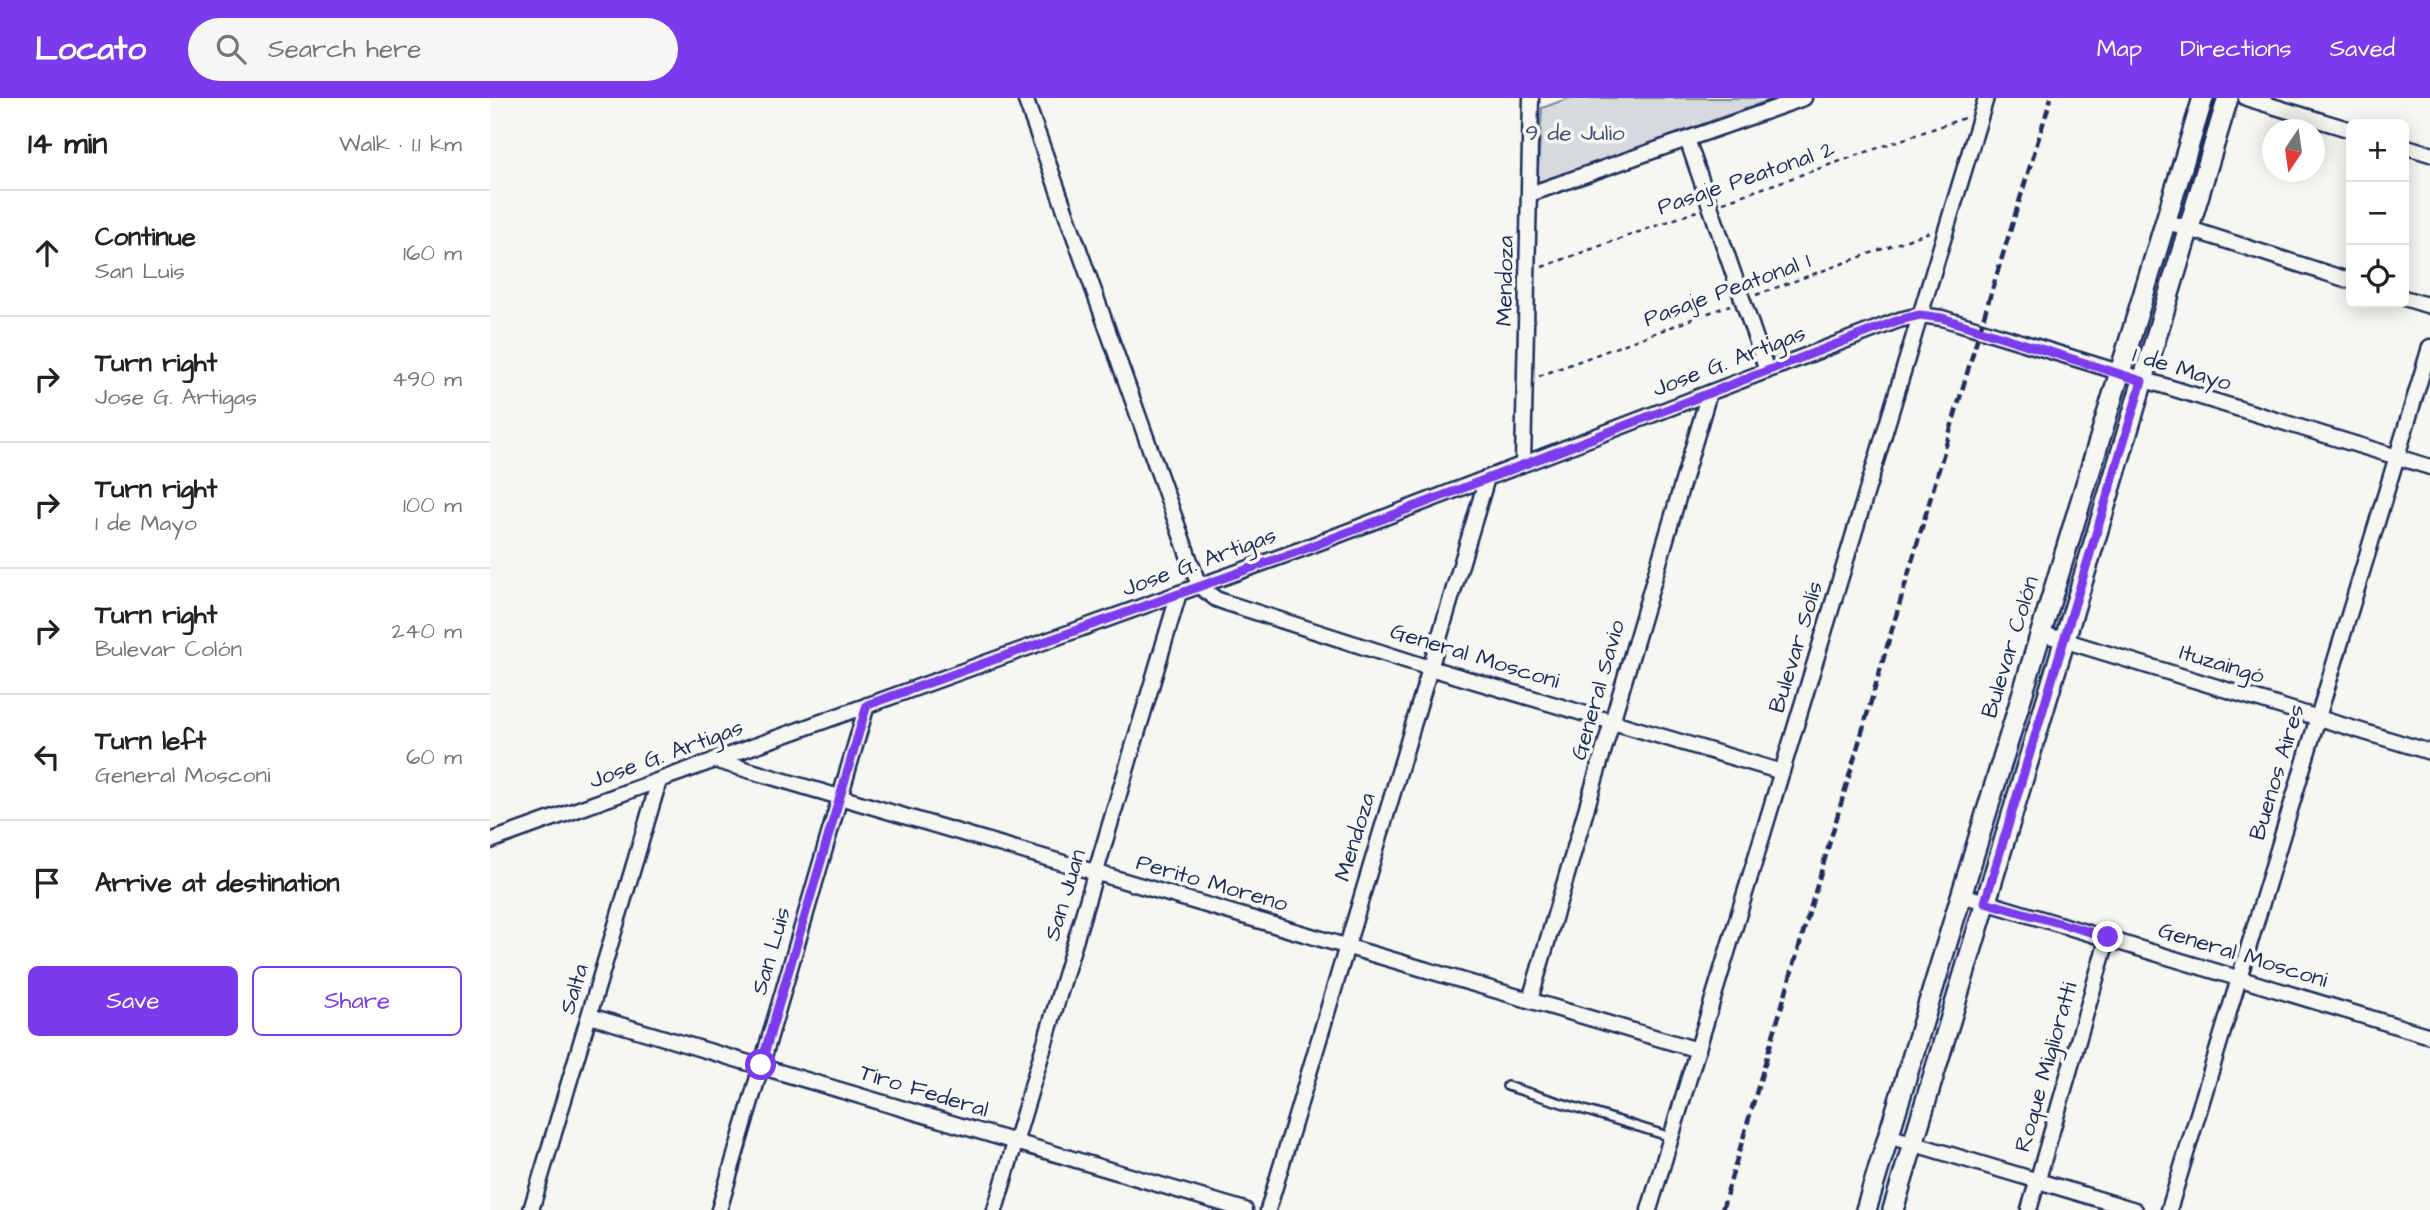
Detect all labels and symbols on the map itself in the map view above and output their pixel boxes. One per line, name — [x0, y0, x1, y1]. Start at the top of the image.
park label: 9 de Julio — [1525, 117, 1625, 149]
north arrow — [2262, 119, 2325, 182]
street label: Pasaje Peatonal 2 — [1653, 133, 1839, 223]
street label: Mendoza — [1488, 235, 1522, 327]
street label: Pasaje Peatonal 1 — [1639, 245, 1815, 335]
street label: Jose G. Artigas — [1648, 317, 1811, 406]
street label: 1 de Mayo — [2128, 339, 2235, 400]
street label: Jose G. Artigas — [1117, 519, 1281, 606]
street label: Bulevar Colón — [1973, 572, 2047, 722]
street label: Bulevar Solís — [1761, 577, 1831, 717]
street label: General Mosconi — [1386, 615, 1564, 697]
street label: General Savio — [1563, 616, 1633, 764]
street label: Ituzaingó — [2175, 636, 2268, 693]
street label: Buenos Aires — [2241, 700, 2313, 844]
street label: Jose G. Artigas — [584, 711, 748, 798]
street label: Mendoza — [1326, 789, 1384, 885]
street label: San Juan — [1036, 845, 1094, 945]
street label: Perito Moreno — [1132, 846, 1292, 920]
street label: San Luis — [743, 903, 799, 999]
street label: General Mosconi — [2154, 914, 2332, 996]
route end — [2092, 921, 2123, 952]
street label: Salta — [551, 960, 597, 1018]
street label: Roque Miglioratti — [2006, 978, 2087, 1156]
route start — [745, 1049, 776, 1080]
street label: Tiro Federal — [856, 1056, 992, 1126]

